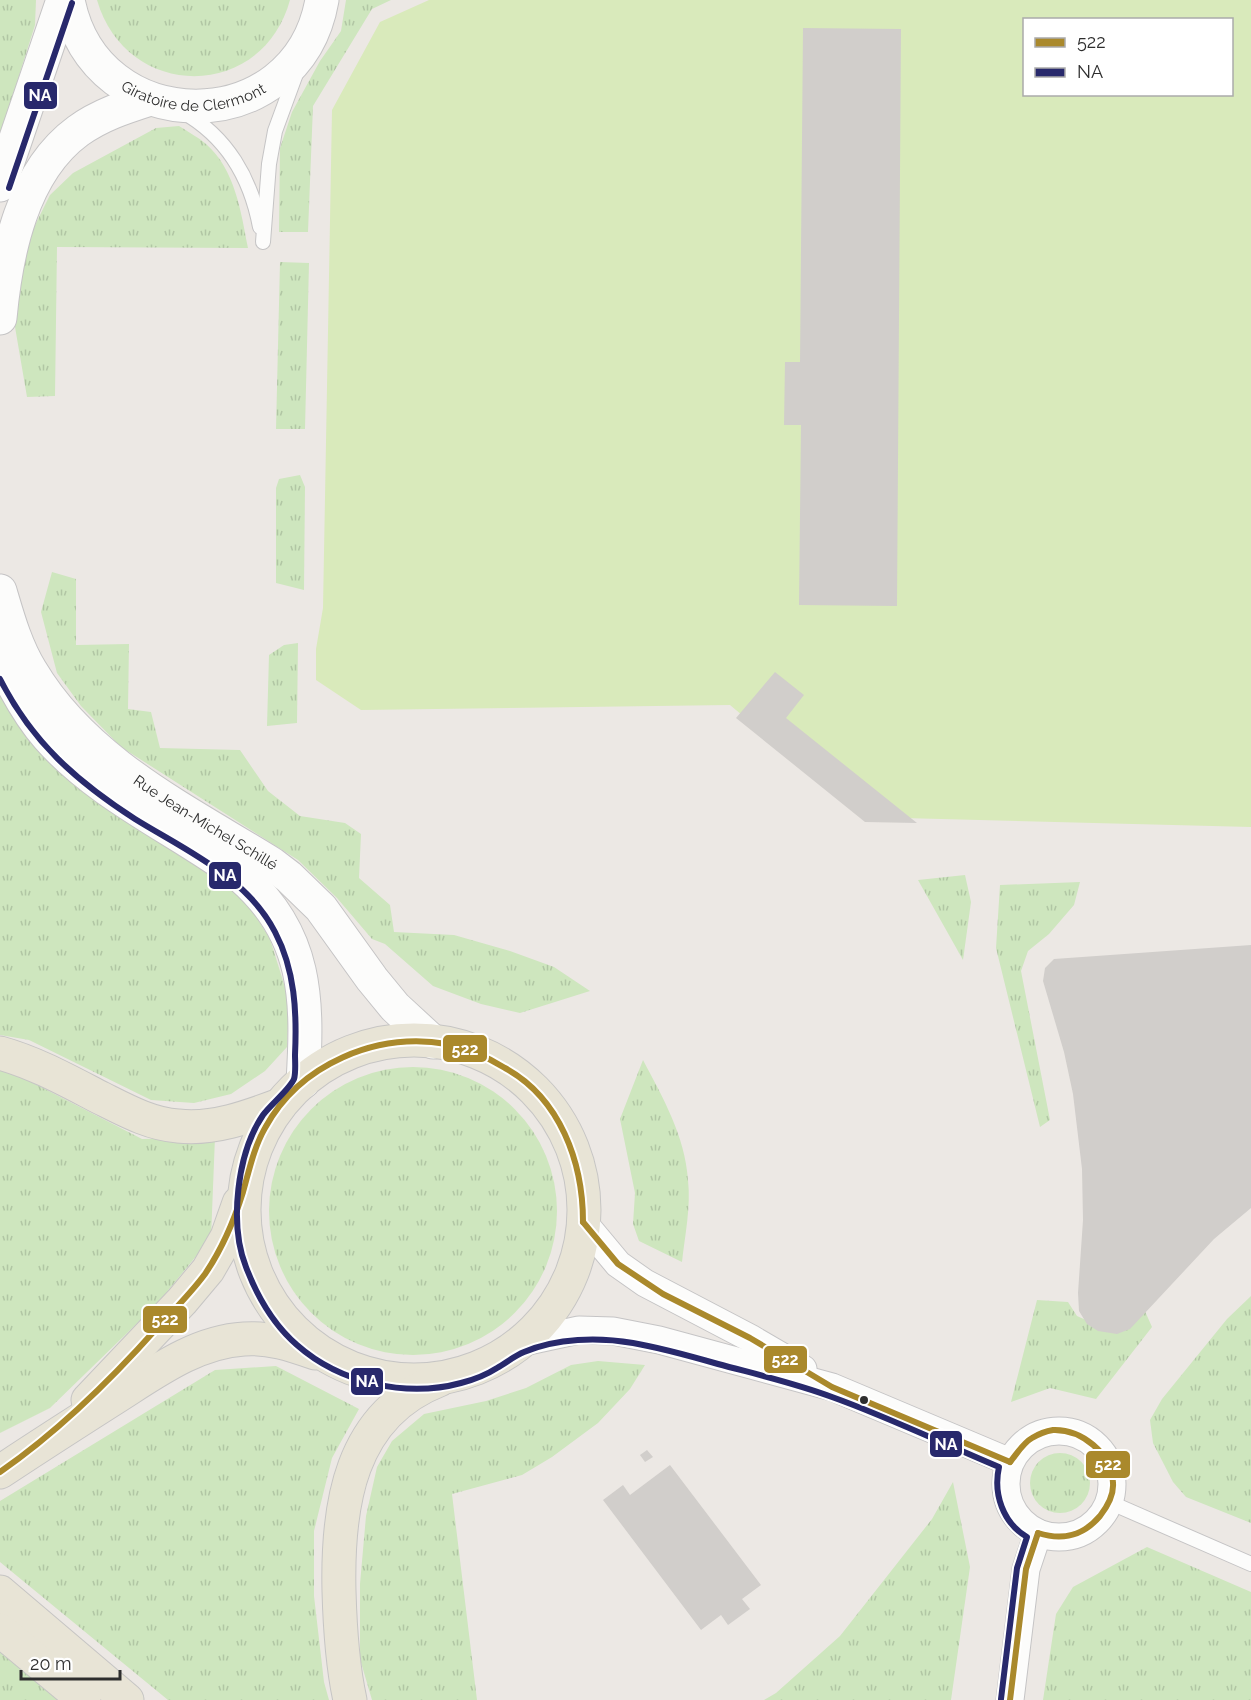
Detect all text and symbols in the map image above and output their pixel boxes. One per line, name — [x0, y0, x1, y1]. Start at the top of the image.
legend — [1023, 18, 1233, 96]
text: 522 — [1077, 31, 1106, 52]
text: NA — [1077, 61, 1103, 82]
street label: Giratoire de Clermont — [121, 73, 269, 91]
text: Giratoire de Clermont — [118, 77, 269, 115]
line badge: NA — [23, 81, 58, 110]
text: NA — [29, 86, 52, 105]
street label: Rue Jean-Michel Schillé — [130, 771, 281, 874]
line badge: NA — [208, 861, 242, 890]
text: NA — [214, 866, 237, 885]
line badge: 522 — [442, 1034, 488, 1063]
text: 522 — [452, 1040, 478, 1059]
line badge: 522 — [142, 1305, 188, 1334]
text: 522 — [152, 1310, 178, 1329]
line badge: 522 — [763, 1345, 808, 1374]
text: 522 — [772, 1350, 798, 1369]
line badge: NA — [350, 1367, 384, 1396]
text: NA — [356, 1372, 379, 1391]
unlabelled marker — [858, 1394, 870, 1406]
line badge: NA — [929, 1430, 963, 1458]
text: NA — [935, 1435, 958, 1454]
line badge: 522 — [1085, 1450, 1131, 1479]
text: 522 — [1095, 1455, 1121, 1474]
scale bar — [21, 1643, 120, 1681]
text: 20 m — [30, 1653, 72, 1674]

